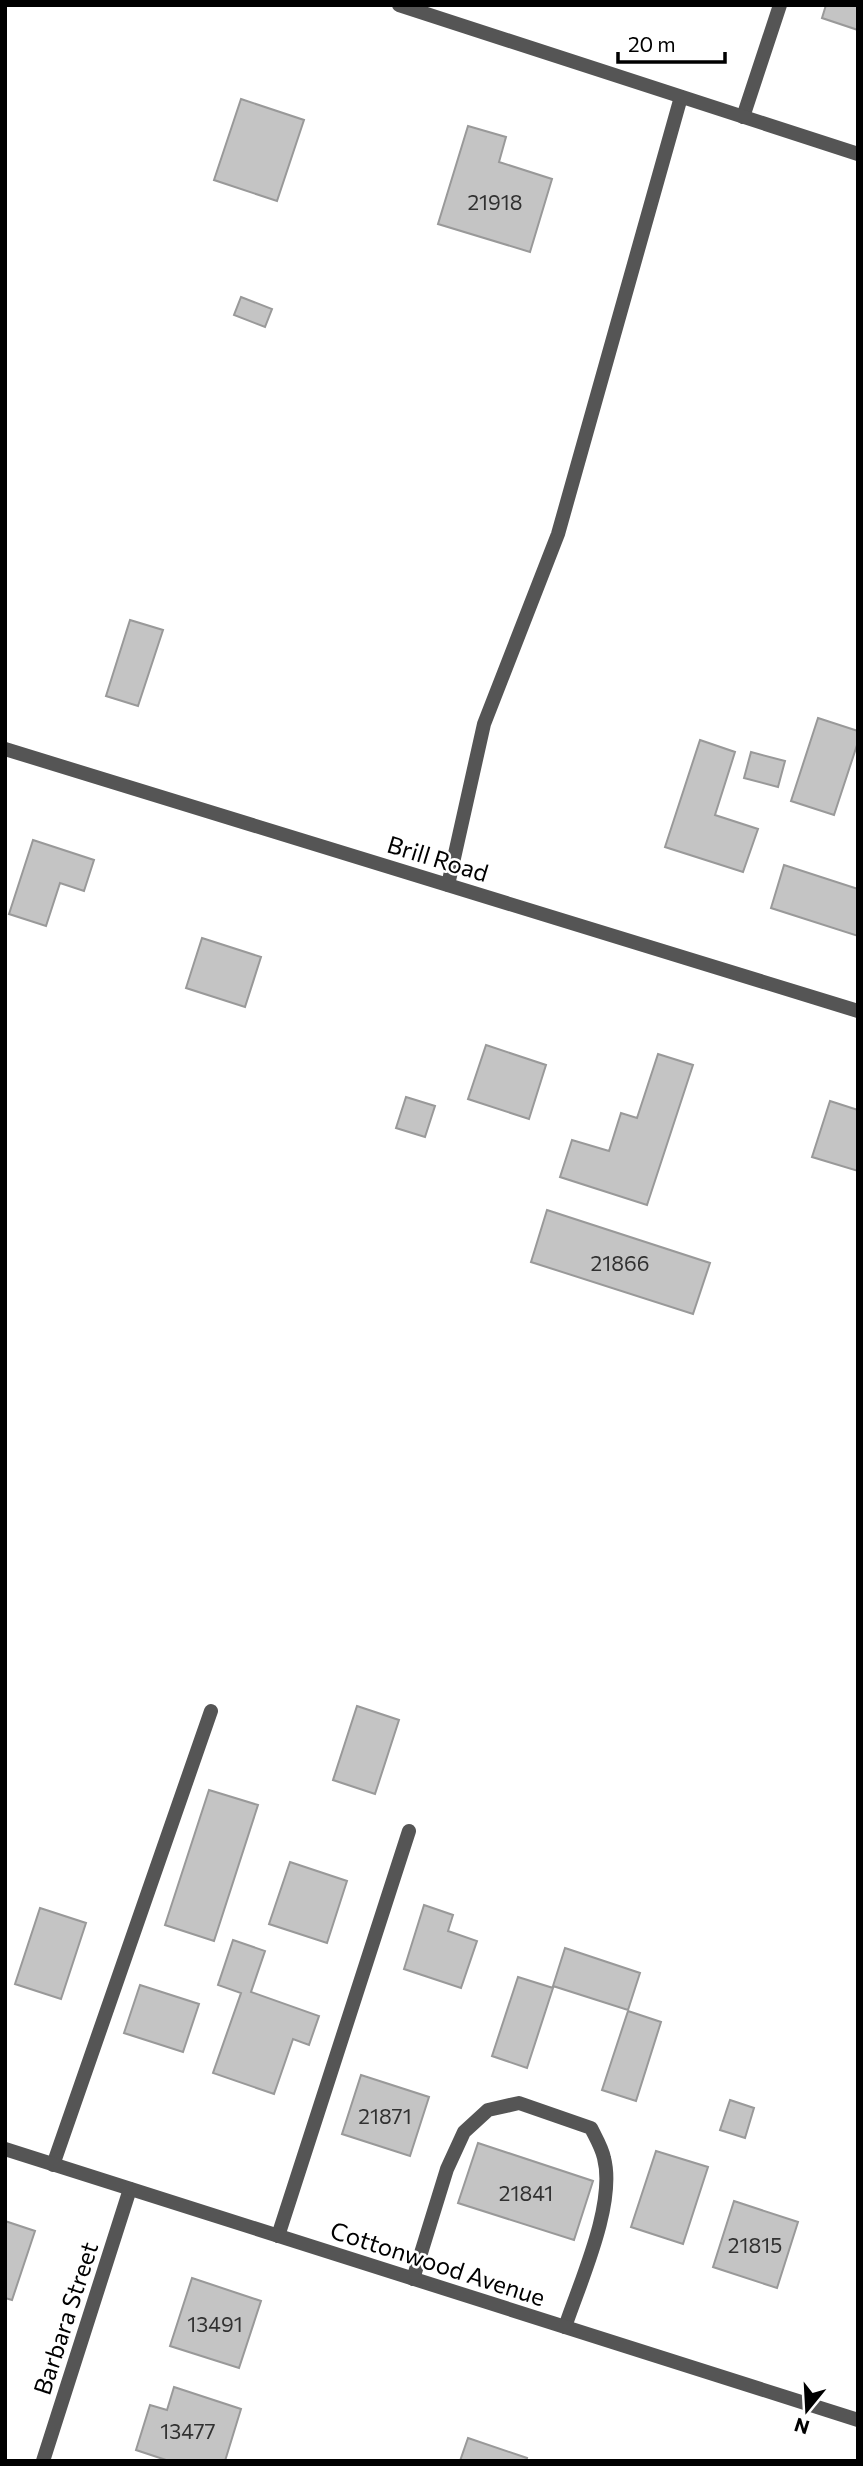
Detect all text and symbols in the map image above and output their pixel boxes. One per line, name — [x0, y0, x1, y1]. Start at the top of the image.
scale bar — [618, 21, 725, 65]
text: 20 m — [628, 31, 676, 56]
house number: 21918 — [467, 189, 523, 214]
street label: Brill Road — [384, 829, 492, 887]
house number: 21866 — [591, 1250, 649, 1275]
house number: 21871 — [358, 2103, 412, 2128]
house number: 21841 — [499, 2180, 553, 2205]
street label: Cottonwood Avenue — [327, 2215, 549, 2311]
house number: 21815 — [728, 2232, 782, 2257]
street label: Barbara Street — [27, 2238, 103, 2398]
house number: 13491 — [187, 2311, 243, 2336]
north arrow — [772, 2375, 842, 2445]
text: N — [791, 2414, 812, 2440]
house number: 13477 — [160, 2418, 216, 2443]

